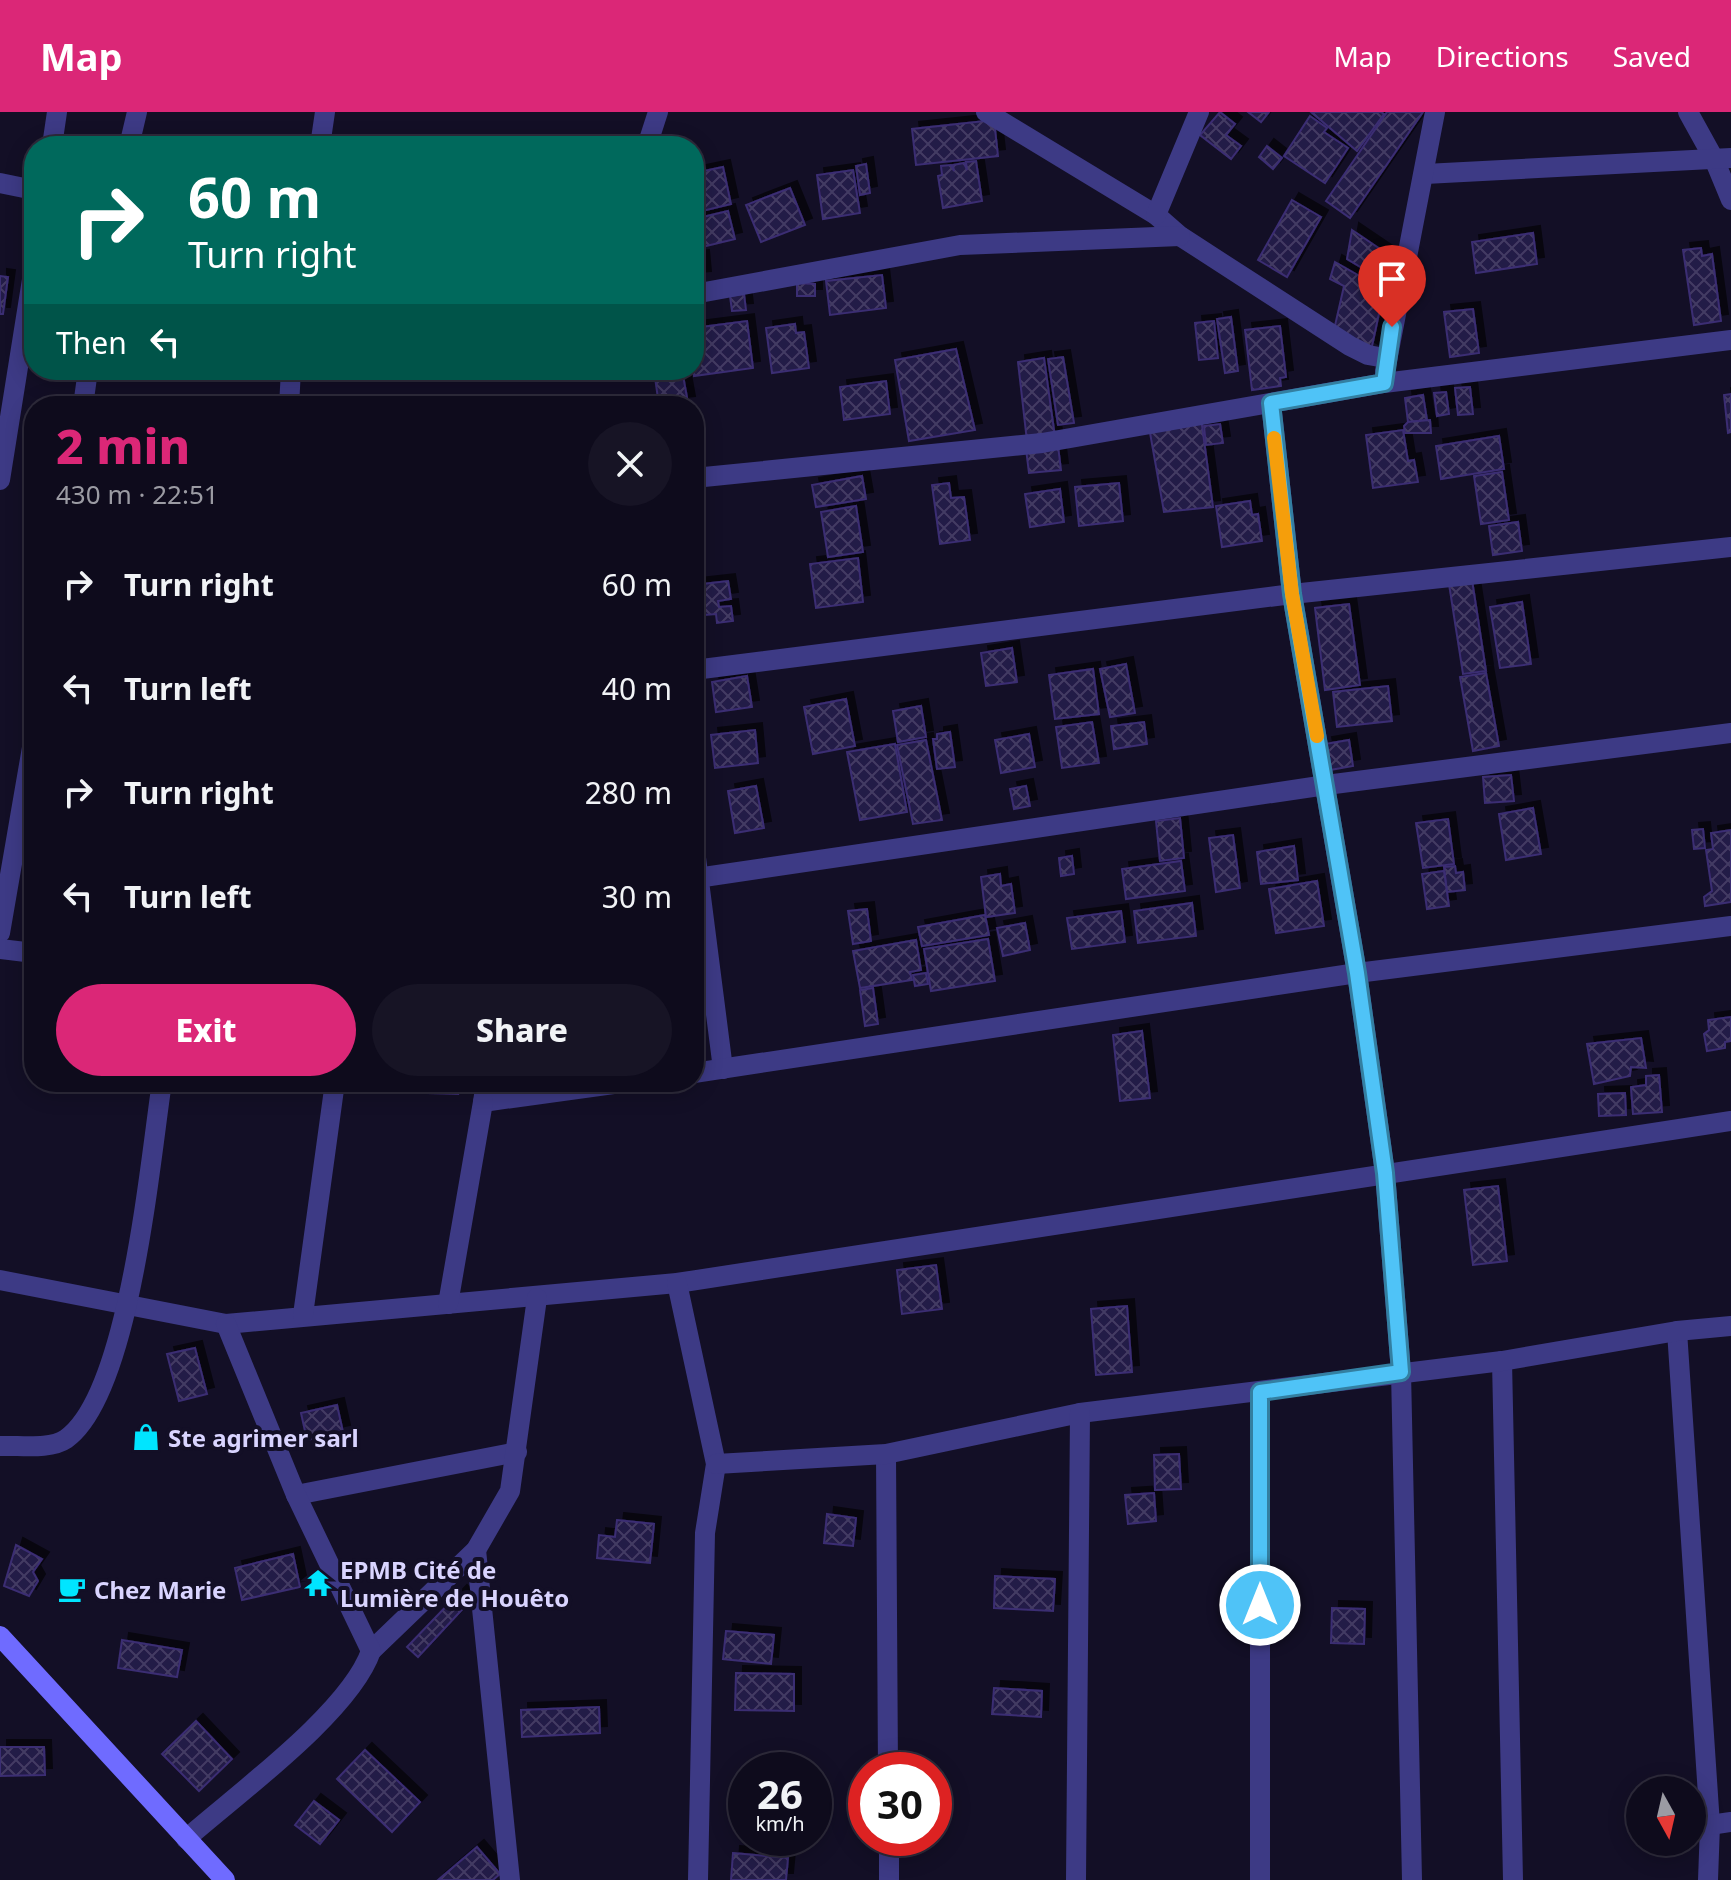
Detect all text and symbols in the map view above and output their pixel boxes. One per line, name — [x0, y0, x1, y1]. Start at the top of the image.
text: Map — [40, 30, 123, 82]
text: Map — [1333, 37, 1392, 75]
text: Directions — [1436, 37, 1569, 75]
text: Saved — [1613, 37, 1691, 75]
text: 60 m — [188, 158, 321, 234]
icon: right — [56, 168, 160, 272]
text: Turn right — [188, 230, 356, 279]
pin — [1358, 245, 1426, 327]
icon: arrive — [1370, 257, 1414, 301]
icon: left — [143, 320, 187, 364]
text: Then — [56, 322, 127, 363]
text: 2 min — [56, 413, 190, 478]
button: close — [588, 422, 672, 506]
text: 430 m · 22:51 — [56, 476, 219, 512]
icon: right — [56, 562, 100, 606]
text: Turn right — [124, 564, 274, 605]
text: 60 m — [602, 564, 672, 605]
icon: left — [56, 666, 100, 710]
text: Turn left — [124, 668, 252, 709]
text: 40 m — [602, 668, 672, 709]
icon: right — [56, 770, 100, 814]
text: Turn right — [124, 772, 274, 813]
text: 280 m — [585, 772, 672, 813]
icon: left — [56, 874, 100, 918]
text: Turn left — [124, 876, 252, 917]
text: 30 m — [602, 876, 672, 917]
button: Exit — [56, 984, 356, 1076]
button: Share — [372, 984, 672, 1076]
place label: Ste agrimer sarl — [168, 1421, 359, 1454]
shop icon: Ste agrimer sarl — [131, 1422, 161, 1452]
place label: EPMB Cité de Lumière de Houêto — [340, 1553, 569, 1614]
position arrow — [1218, 1563, 1302, 1647]
temple icon: EPMB Cité de Lumière de Houêto — [303, 1568, 333, 1598]
place label: Chez Marie — [94, 1573, 226, 1606]
cafe icon: Chez Marie — [57, 1574, 87, 1604]
speed limit sign: 30 — [848, 1752, 952, 1856]
text: 26 — [757, 1766, 803, 1821]
north arrow — [1626, 1776, 1706, 1856]
map controls — [1626, 1776, 1706, 1856]
text: km/h — [755, 1810, 805, 1837]

